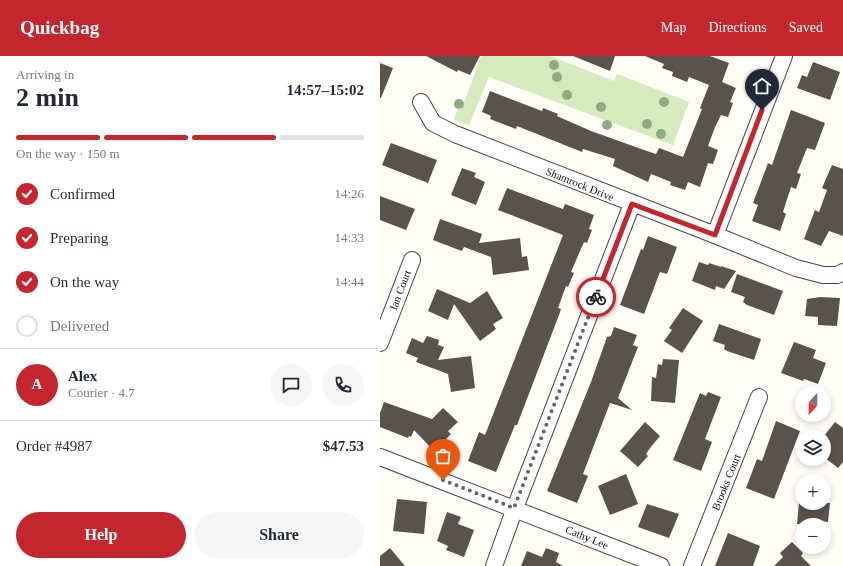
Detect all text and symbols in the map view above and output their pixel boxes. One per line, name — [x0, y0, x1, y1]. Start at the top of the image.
text: Quickbag — [20, 17, 99, 38]
text: Map — [661, 20, 686, 35]
text: Directions — [708, 20, 767, 35]
text: Saved — [789, 20, 823, 35]
text: Arriving in — [16, 67, 74, 82]
pin — [745, 69, 779, 110]
icon: home — [751, 75, 773, 97]
text: 14:57–15:02 — [287, 82, 364, 98]
text: 2 min — [16, 83, 79, 112]
text: On the way · 150 m — [16, 146, 120, 161]
street label: Shamrock Drive — [544, 165, 616, 203]
icon: check — [16, 183, 38, 205]
text: Confirmed — [50, 186, 115, 202]
text: 14:26 — [334, 186, 364, 201]
icon: check — [16, 227, 38, 249]
text: Preparing — [50, 230, 108, 246]
text: 14:33 — [334, 230, 364, 245]
street label: Ian Court — [387, 268, 413, 312]
icon: check — [16, 271, 38, 293]
text: On the way — [50, 274, 119, 290]
text: 14:44 — [334, 274, 364, 289]
courier — [576, 277, 616, 317]
icon: bike — [585, 286, 607, 308]
text: Delivered — [50, 318, 109, 334]
button: chat — [270, 364, 312, 406]
button: phone — [322, 364, 364, 406]
text: Alex — [68, 368, 97, 384]
text: A — [32, 376, 42, 392]
text: Courier · 4.7 — [68, 385, 135, 400]
north arrow — [795, 386, 831, 422]
map controls — [795, 386, 831, 554]
button: layers — [795, 430, 831, 466]
text: Order #4987 — [16, 438, 92, 454]
text: $47.53 — [323, 438, 364, 454]
pin — [426, 439, 460, 480]
icon: bag — [432, 445, 454, 467]
street label: Brooks Court — [709, 452, 743, 512]
button: + — [795, 474, 831, 510]
button: Help — [16, 512, 186, 558]
button: Share — [194, 512, 364, 558]
button: − — [795, 518, 831, 554]
street label: Cathy Lee — [564, 523, 610, 551]

